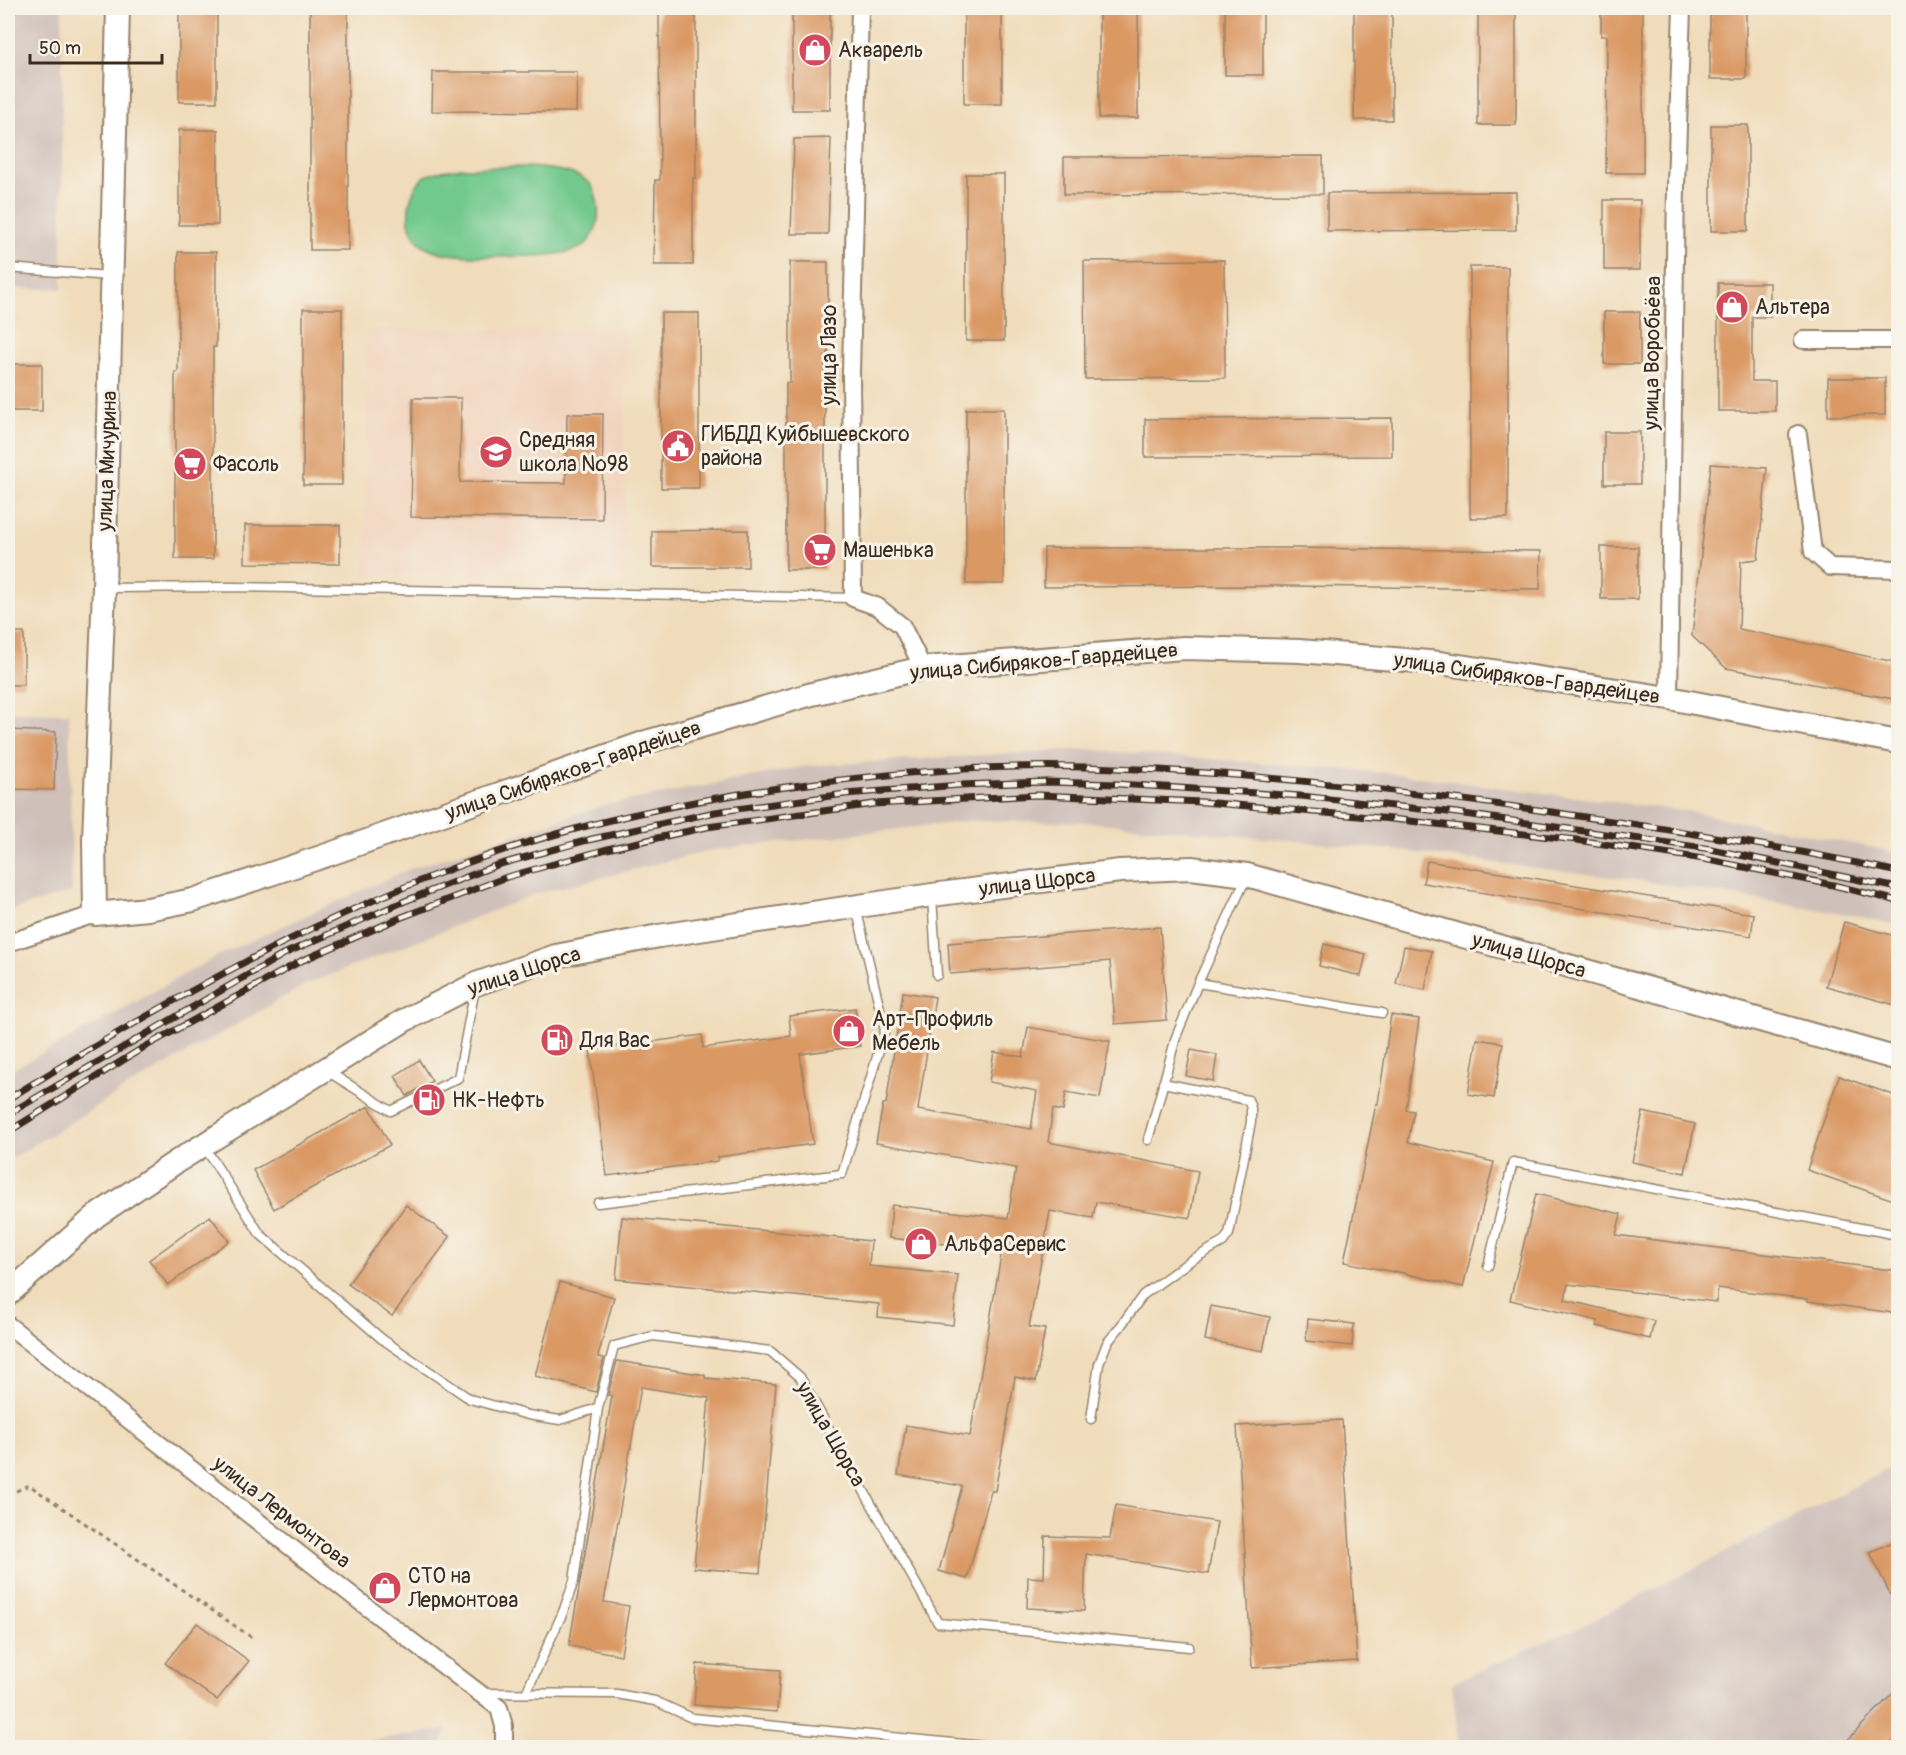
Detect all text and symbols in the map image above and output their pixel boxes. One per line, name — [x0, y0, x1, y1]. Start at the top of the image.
scale bar — [30, 27, 162, 65]
shop icon: Акварель — [797, 32, 833, 68]
text: 50 m — [39, 37, 81, 60]
place label: Акварель — [838, 37, 924, 64]
street label: улица Воробьёва — [1638, 276, 1667, 431]
shop icon: Альтера — [1714, 289, 1750, 325]
place label: Альтера — [1755, 294, 1830, 321]
street label: улица Лазо — [816, 305, 843, 406]
street label: улица Мичурина — [92, 390, 123, 533]
place label: ГИБДД Куйбышевского района — [701, 421, 909, 472]
place label: Средняя школа №98 — [519, 427, 628, 478]
public building icon: ГИБДД Куйбышевского района — [660, 428, 696, 464]
school or university icon: Средняя школа №98 — [478, 434, 514, 470]
supermarket icon: Фасоль — [172, 446, 208, 482]
place label: Фасоль — [213, 451, 280, 478]
supermarket icon: Машенька — [802, 532, 838, 568]
place label: Машенька — [843, 537, 934, 564]
street label: улица Сибиряков-Гвардейцев — [908, 636, 1179, 687]
street label: улица Сибиряков-Гвардейцев — [1391, 646, 1662, 711]
street label: улица Сибиряков-Гвардейцев — [441, 714, 705, 827]
street label: улица Щорса — [976, 862, 1097, 903]
street label: улица Щорса — [1468, 926, 1589, 985]
street label: улица Щорса — [463, 941, 584, 1003]
place label: Арт-Профиль Мебель — [872, 1006, 994, 1057]
shop icon: Арт-Профиль Мебель — [831, 1013, 867, 1049]
fuel station icon: Для Вас — [539, 1022, 575, 1058]
place label: Для Вас — [579, 1027, 650, 1054]
fuel station icon: НК-Нефть — [411, 1082, 447, 1118]
place label: НК-Нефть — [452, 1087, 545, 1114]
shop icon: АльфаСервис — [903, 1226, 939, 1262]
place label: АльфаСервис — [944, 1231, 1067, 1258]
street label: улица Щорса — [789, 1376, 872, 1492]
street label: улица Лермонтова — [207, 1450, 356, 1575]
place label: СТО на Лермонтова — [407, 1563, 518, 1614]
shop icon: СТО на Лермонтова — [367, 1570, 403, 1606]

